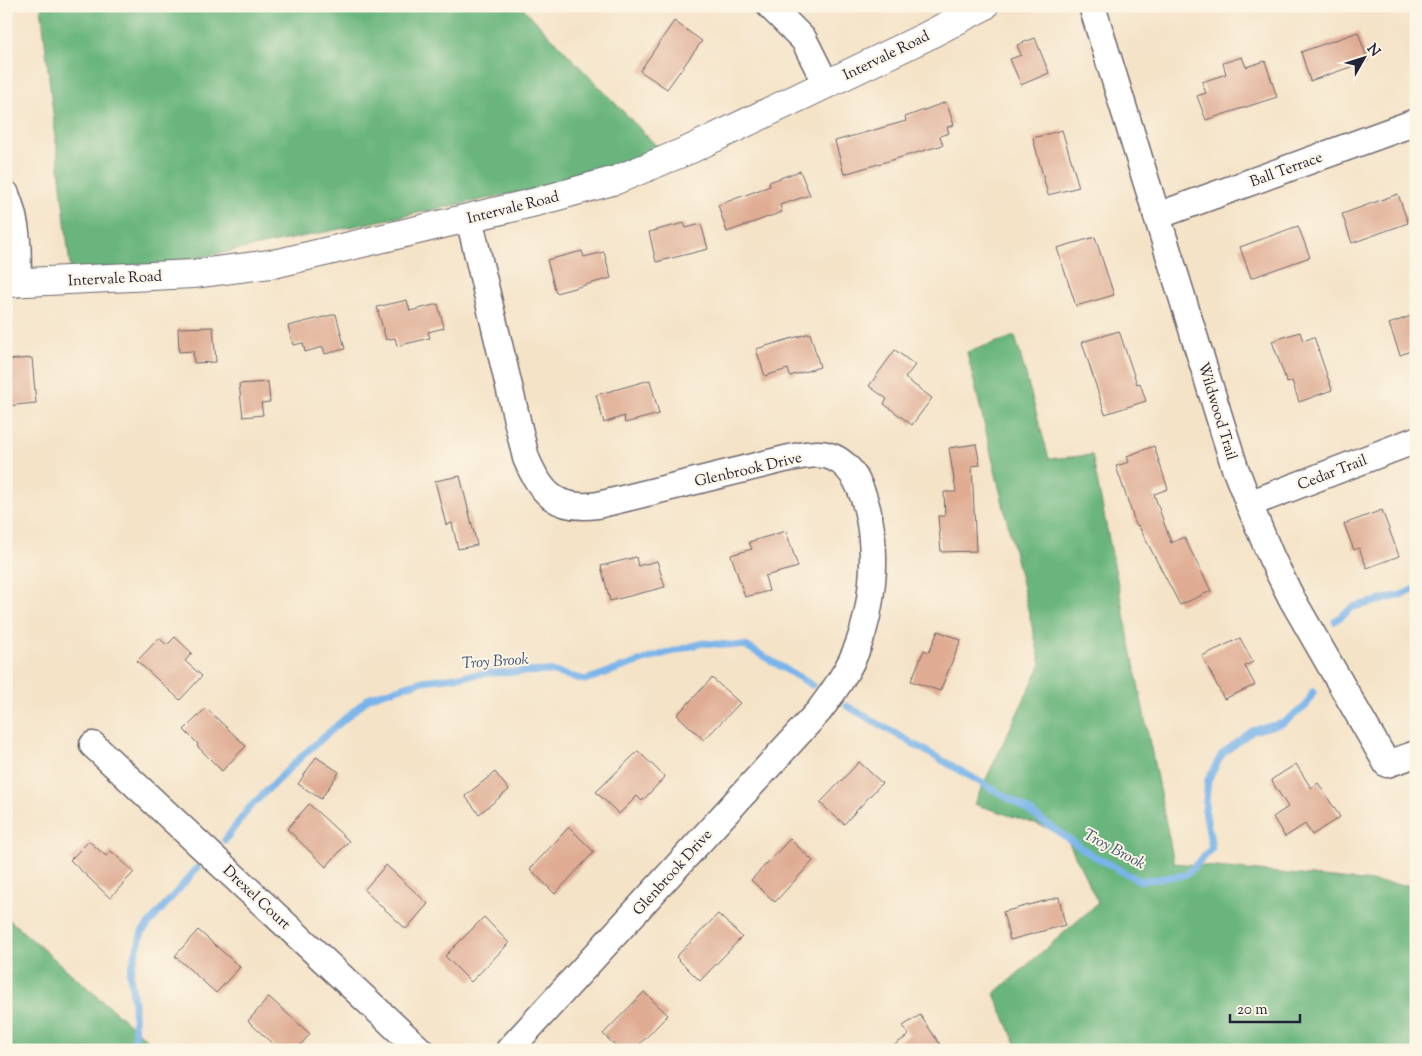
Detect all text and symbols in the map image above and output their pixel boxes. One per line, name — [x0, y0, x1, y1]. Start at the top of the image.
street label: Intervale Road — [840, 26, 934, 86]
north arrow — [1340, 32, 1390, 82]
text: N — [1361, 40, 1384, 62]
street label: Ball Terrace — [1247, 148, 1326, 193]
street label: Intervale Road — [465, 187, 562, 230]
street label: Intervale Road — [68, 267, 163, 292]
street label: Wildwood Trail — [1192, 360, 1241, 463]
street label: Glenbrook Drive — [693, 448, 804, 493]
street label: Cedar Trail — [1295, 451, 1370, 496]
water label: Troy Brook — [461, 649, 530, 676]
water label: Troy Brook — [1079, 824, 1149, 876]
street label: Glenbrook Drive — [629, 825, 718, 921]
street label: Drexel Court — [217, 861, 295, 935]
scale bar — [1230, 991, 1300, 1023]
text: 20 m — [1237, 1000, 1268, 1021]

